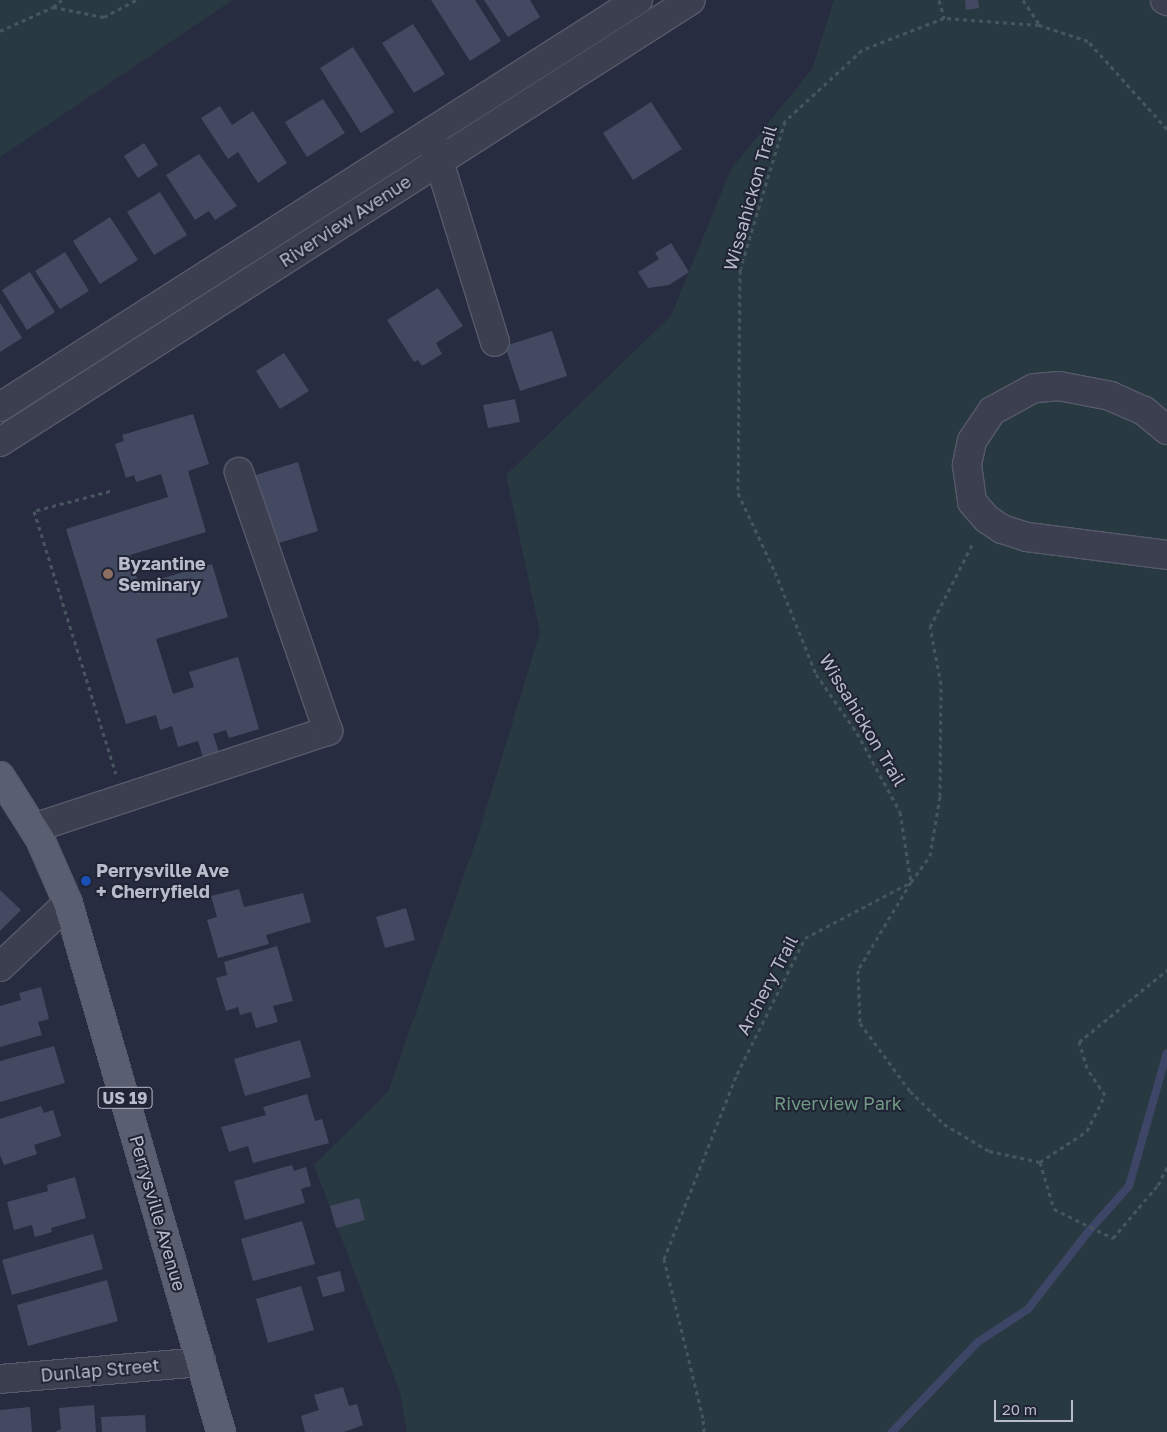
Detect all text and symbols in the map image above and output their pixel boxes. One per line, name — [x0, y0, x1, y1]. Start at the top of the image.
street label: Wissahickon Trail — [719, 123, 781, 273]
street label: Riverview Avenue — [275, 170, 415, 272]
place label: Byzantine Seminary — [118, 553, 206, 596]
marker: Byzantine Seminary — [102, 568, 114, 580]
street label: Wissahickon Trail — [815, 650, 911, 790]
place label: Perrysville Ave + Cherryfield — [96, 860, 229, 902]
marker: Perrysville Ave + Cherryfield — [80, 875, 92, 887]
street label: Archery Trail — [732, 932, 802, 1038]
road number: US 19 — [98, 1084, 152, 1112]
park label: Riverview Park — [774, 1092, 902, 1114]
street label: Perrysville Avenue — [125, 1133, 191, 1293]
street label: Dunlap Street — [40, 1354, 160, 1386]
scale bar — [997, 1390, 1076, 1422]
text: 20 m — [1002, 1400, 1037, 1418]

